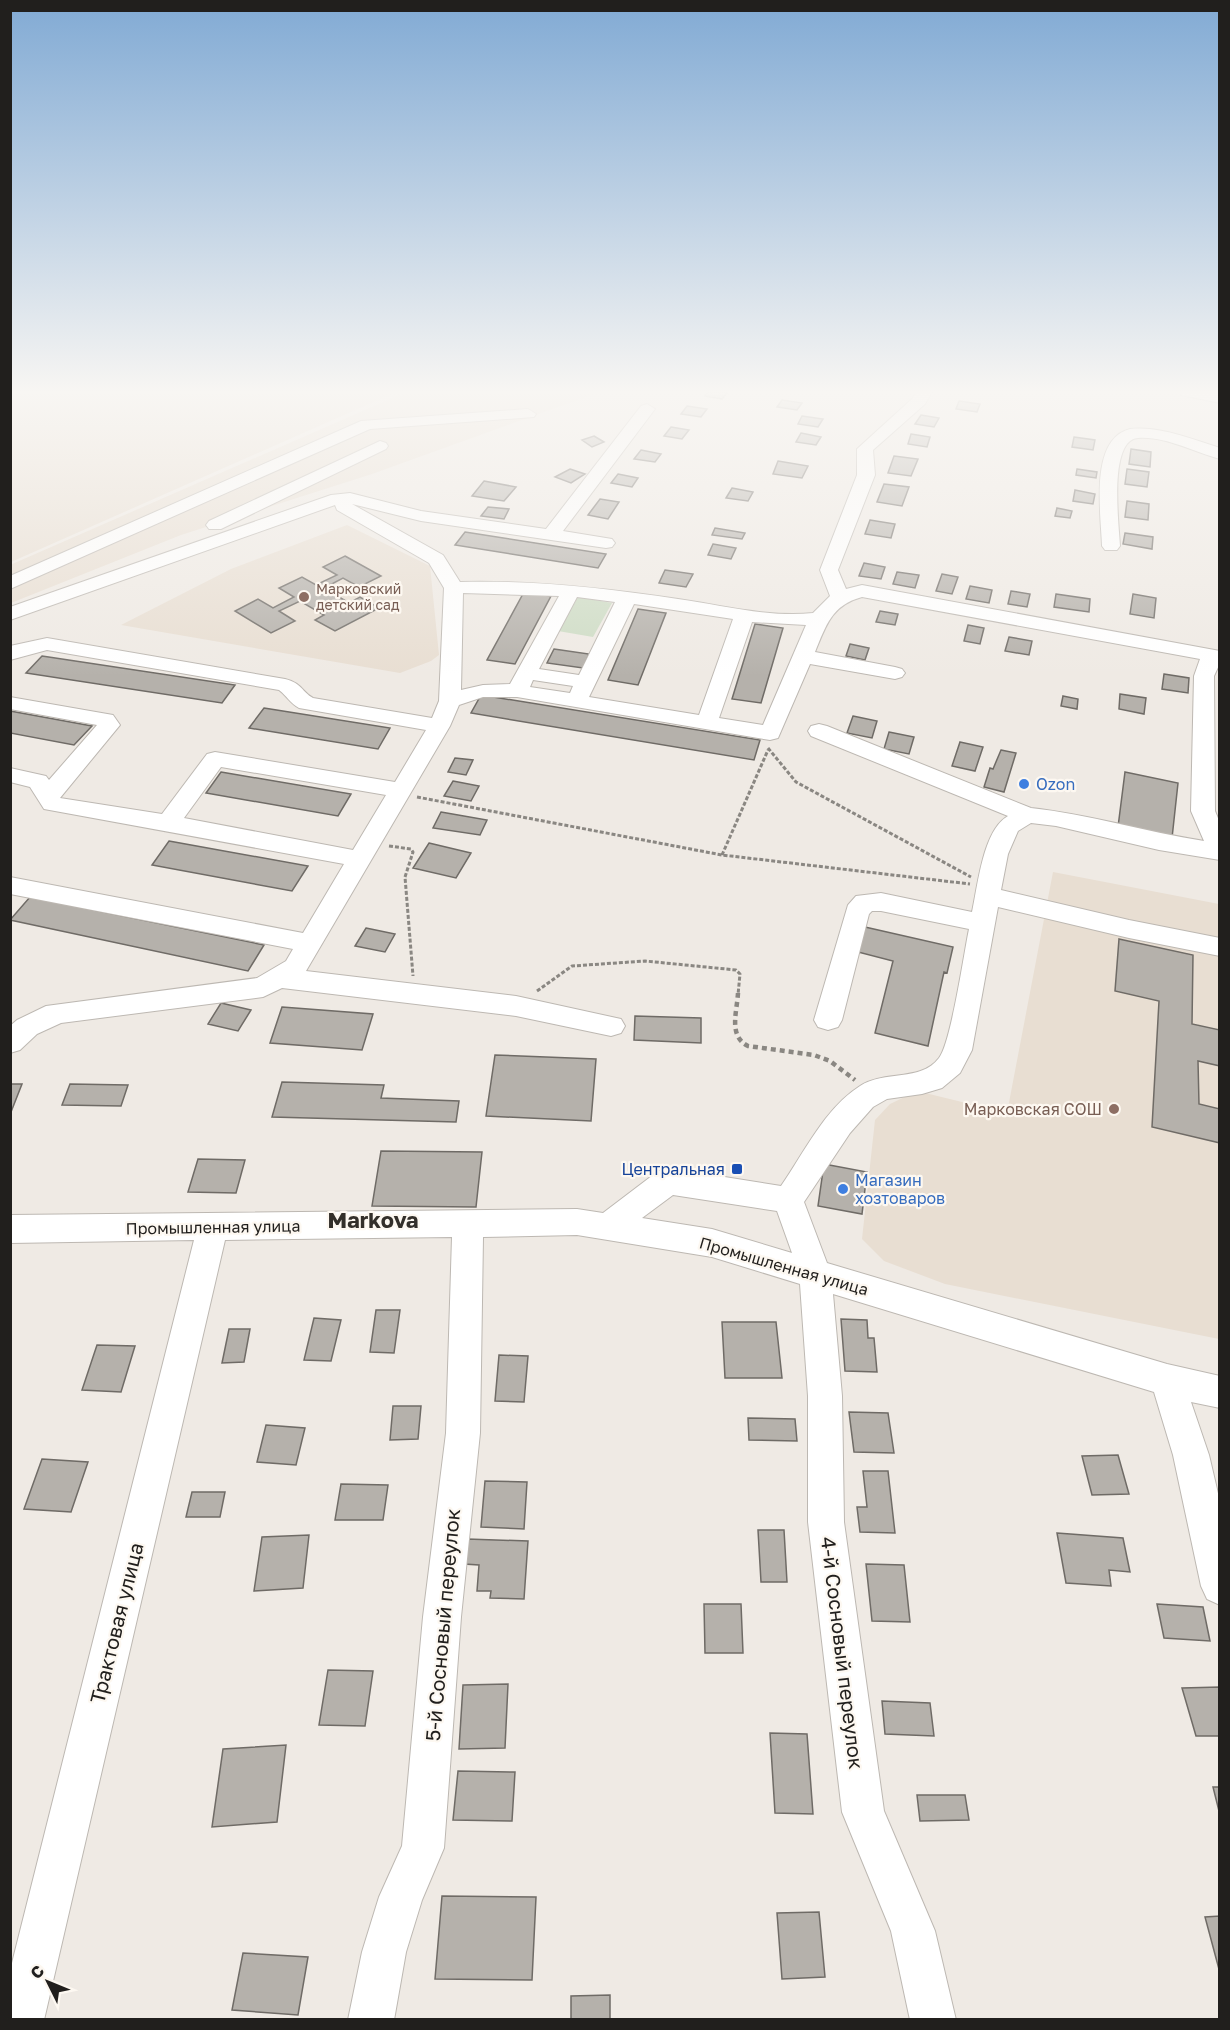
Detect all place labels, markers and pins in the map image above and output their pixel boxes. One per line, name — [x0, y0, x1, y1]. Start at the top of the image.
place label: Марковский детский сад — [316, 580, 401, 613]
marker: Марковский детский сад — [297, 590, 311, 604]
place label: Ozon — [1036, 774, 1075, 794]
marker: Ozon — [1017, 777, 1031, 791]
place label: Марковская СОШ — [964, 1099, 1102, 1119]
marker: Марковская СОШ — [1107, 1102, 1121, 1116]
place label: Центральная — [621, 1159, 725, 1179]
marker: Центральная — [730, 1162, 744, 1176]
place label: Магазин хозтоваров — [855, 1170, 945, 1208]
marker: Магазин хозтоваров — [836, 1182, 850, 1196]

